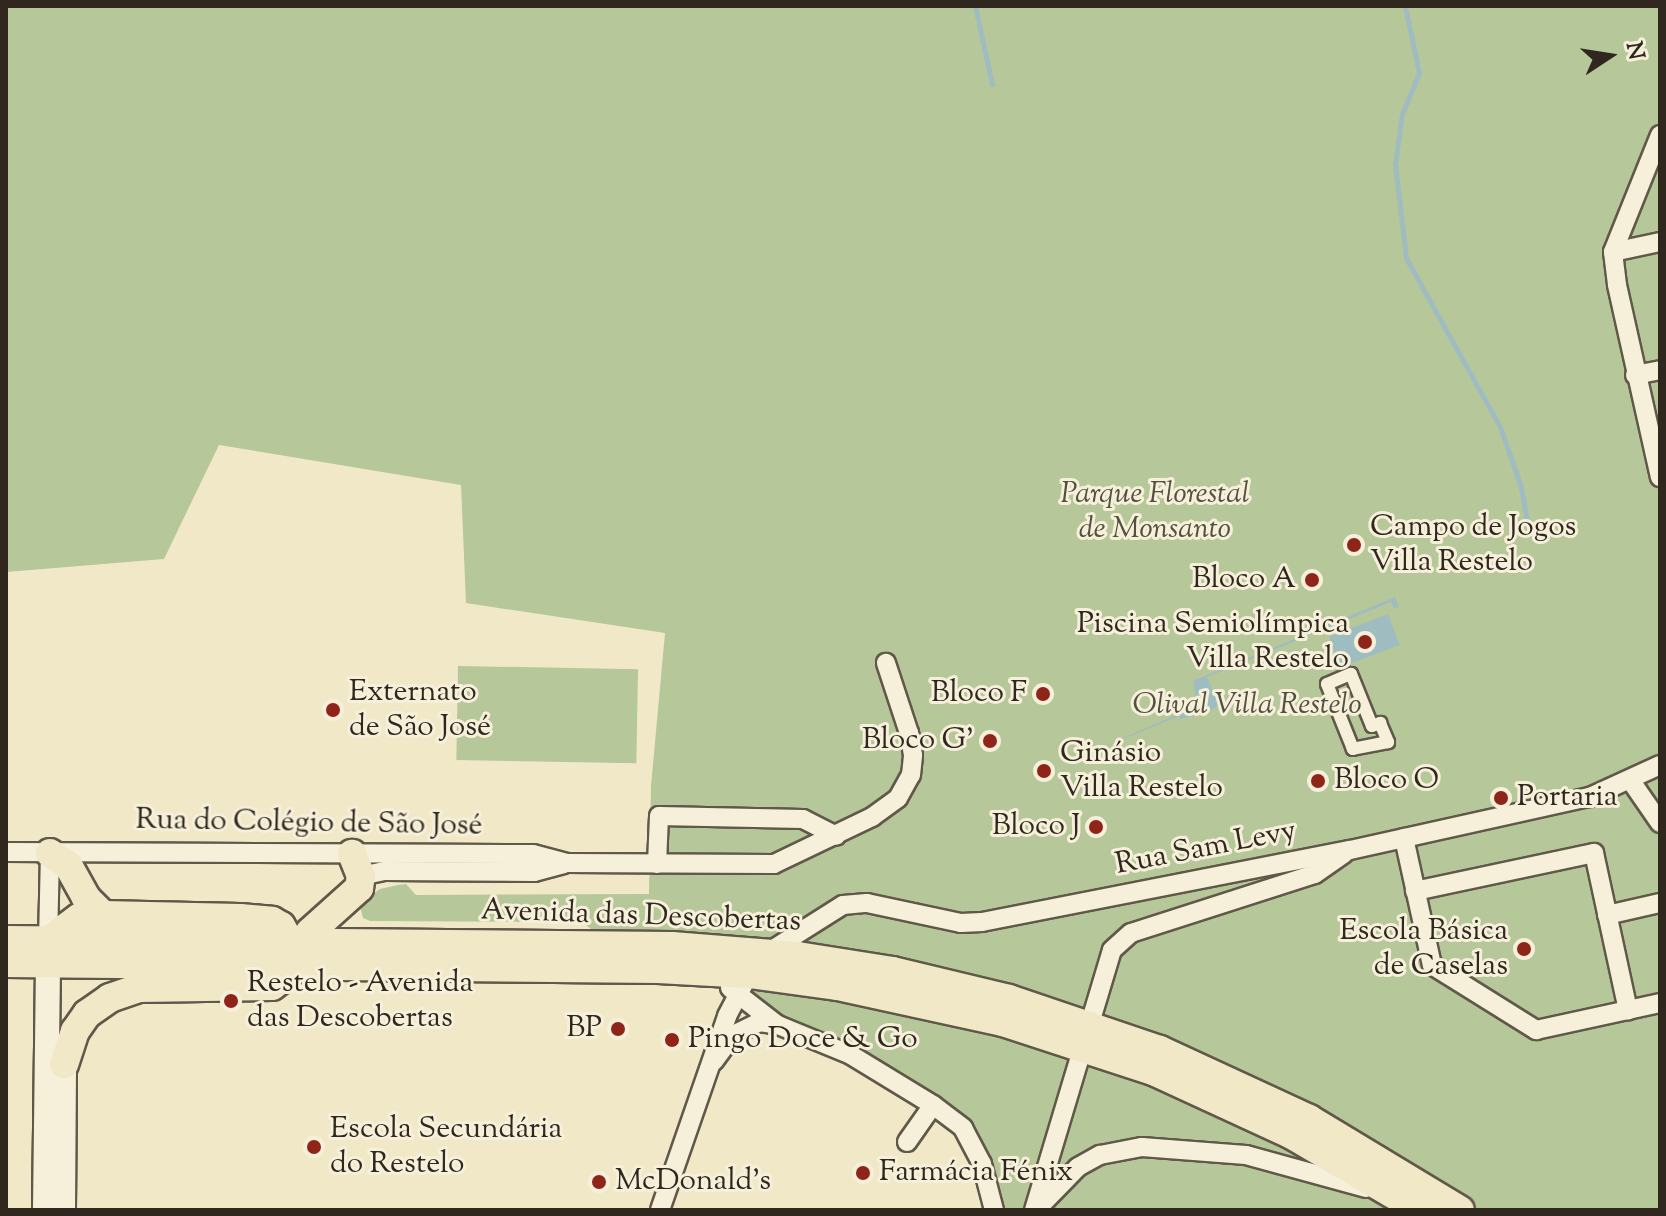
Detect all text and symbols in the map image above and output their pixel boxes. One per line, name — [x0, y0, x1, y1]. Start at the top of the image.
north arrow — [1570, 16, 1650, 96]
text: N — [1616, 39, 1651, 63]
park label: Parque Florestal de Monsanto — [1061, 477, 1249, 548]
place label: Campo de Jogos Villa Restelo — [1370, 510, 1576, 580]
marker: Campo de Jogos Villa Restelo — [1345, 536, 1363, 554]
place label: Bloco A — [1192, 562, 1296, 598]
marker: Bloco A — [1303, 571, 1321, 589]
place label: Piscina Semiolímpica Villa Restelo — [1077, 607, 1349, 678]
marker: Piscina Semiolímpica Villa Restelo — [1356, 633, 1374, 651]
place label: Externato de São José — [349, 675, 491, 746]
place label: Bloco F — [931, 676, 1027, 712]
marker: Bloco F — [1034, 685, 1052, 703]
park label: Olival Villa Restelo — [1132, 688, 1362, 724]
marker: Externato de São José — [324, 701, 342, 719]
place label: Bloco G' — [862, 723, 974, 759]
marker: Bloco G' — [981, 732, 999, 750]
place label: Ginásio Villa Restelo — [1060, 736, 1223, 806]
marker: Ginásio Villa Restelo — [1035, 762, 1053, 780]
place label: Bloco O — [1334, 763, 1439, 799]
marker: Bloco O — [1309, 772, 1327, 790]
place label: Portaria — [1517, 780, 1618, 816]
marker: Portaria — [1492, 789, 1510, 807]
street label: Rua do Colégio de São José — [135, 803, 483, 845]
place label: Bloco J — [992, 809, 1080, 845]
street label: Rua Sam Levy — [1113, 814, 1299, 884]
marker: Bloco J — [1087, 818, 1105, 836]
street label: Avenida das Descobertas — [480, 893, 802, 941]
place label: Escola Básica de Caselas — [1339, 914, 1508, 984]
marker: Escola Básica de Caselas — [1515, 940, 1533, 958]
place label: Restelo - Avenida das Descobertas — [247, 966, 473, 1036]
marker: Restelo - Avenida das Descobertas — [222, 992, 240, 1010]
place label: BP — [566, 1011, 602, 1047]
marker: BP — [609, 1020, 627, 1038]
place label: Pingo Doce & Go — [688, 1022, 918, 1058]
marker: Pingo Doce & Go — [663, 1031, 681, 1049]
place label: Escola Secundária do Restelo — [330, 1112, 562, 1182]
marker: Escola Secundária do Restelo — [305, 1138, 323, 1156]
place label: Farmácia Fénix — [879, 1155, 1073, 1191]
place label: McDonald's — [615, 1164, 771, 1200]
marker: Farmácia Fénix — [854, 1164, 872, 1182]
marker: McDonald's — [590, 1173, 608, 1191]

